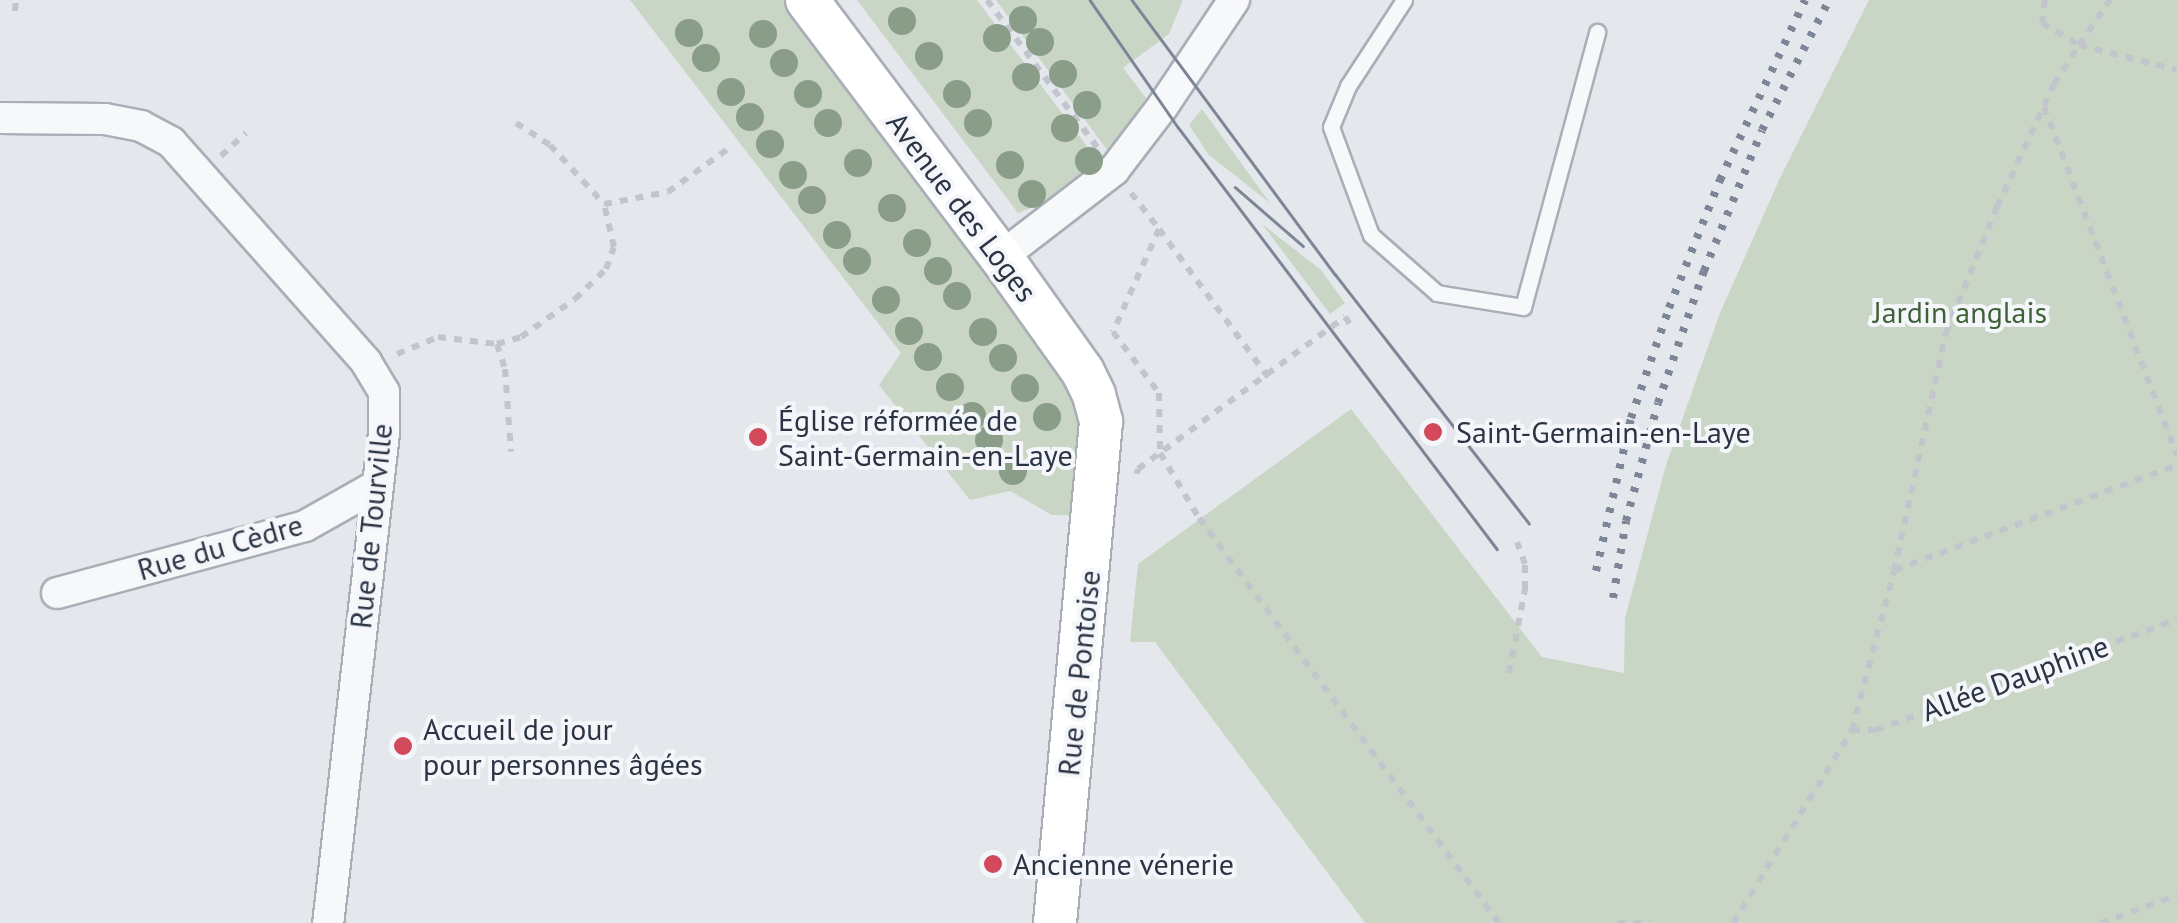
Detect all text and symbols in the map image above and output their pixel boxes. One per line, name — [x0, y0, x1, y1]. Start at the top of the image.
street label: Avenue des Loges — [879, 105, 1045, 309]
park label: Jardin anglais — [1873, 294, 2047, 330]
place label: Église réformée de Saint-Germain-en-Laye — [778, 402, 1073, 472]
place label: Saint-Germain-en-Laye — [1456, 414, 1751, 450]
marker: Saint-Germain-en-Laye — [1420, 419, 1446, 445]
street label: Rue de Tourville — [342, 421, 400, 631]
marker: Église réformée de Saint-Germain-en-Laye — [747, 426, 769, 448]
street label: Rue du Cèdre — [133, 506, 307, 588]
street label: Rue de Pontoise — [1050, 568, 1108, 778]
street label: Allée Dauphine — [1917, 628, 2113, 728]
place label: Accueil de jour pour personnes âgées — [423, 711, 703, 782]
marker: Accueil de jour pour personnes âgées — [392, 735, 414, 757]
place label: Ancienne vénerie — [1013, 846, 1234, 882]
marker: Ancienne vénerie — [982, 853, 1004, 875]

